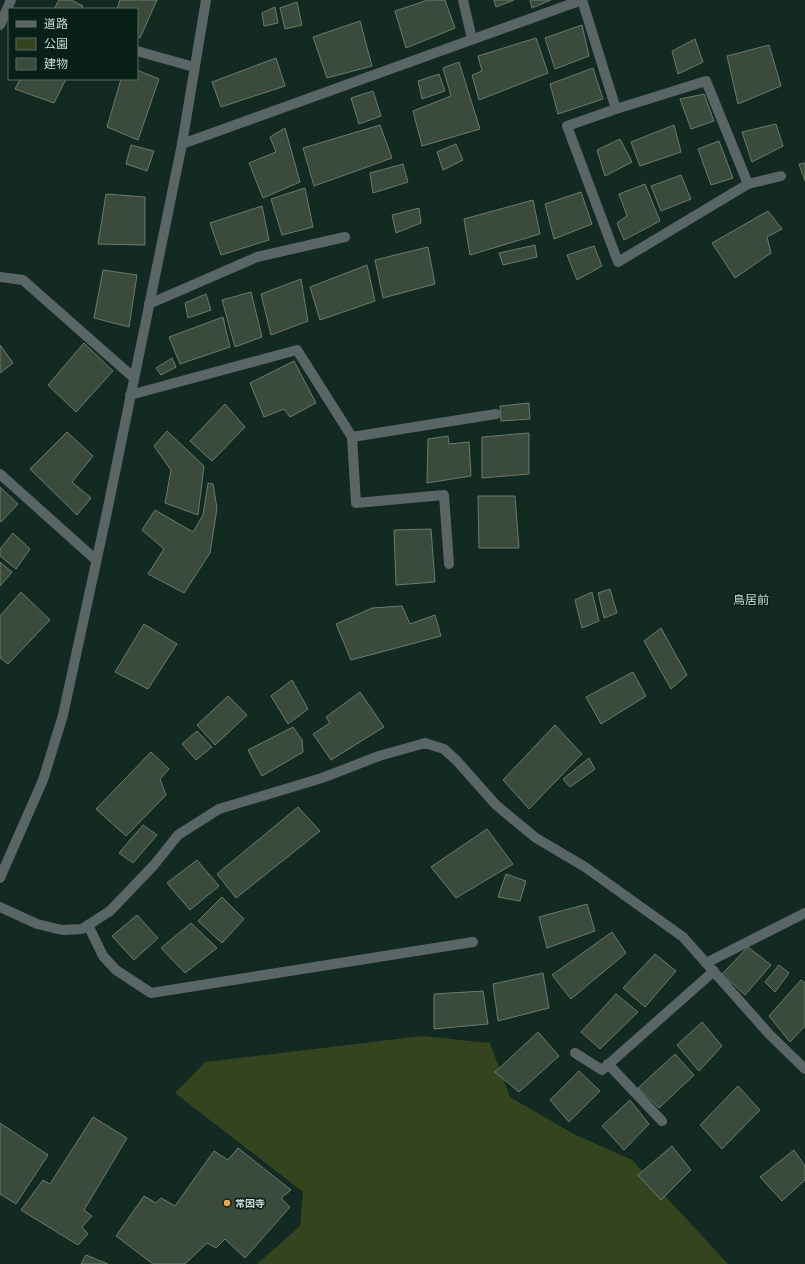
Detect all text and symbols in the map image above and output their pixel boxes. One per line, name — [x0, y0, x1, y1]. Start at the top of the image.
legend — [8, 8, 138, 80]
text: 道路 — [44, 16, 68, 32]
text: 公園 — [44, 36, 68, 52]
text: 建物 — [44, 56, 68, 72]
district label: 鳥居前 — [733, 592, 769, 608]
place label: 常因寺 — [235, 1197, 265, 1211]
marker: 常因寺 — [222, 1198, 232, 1208]

